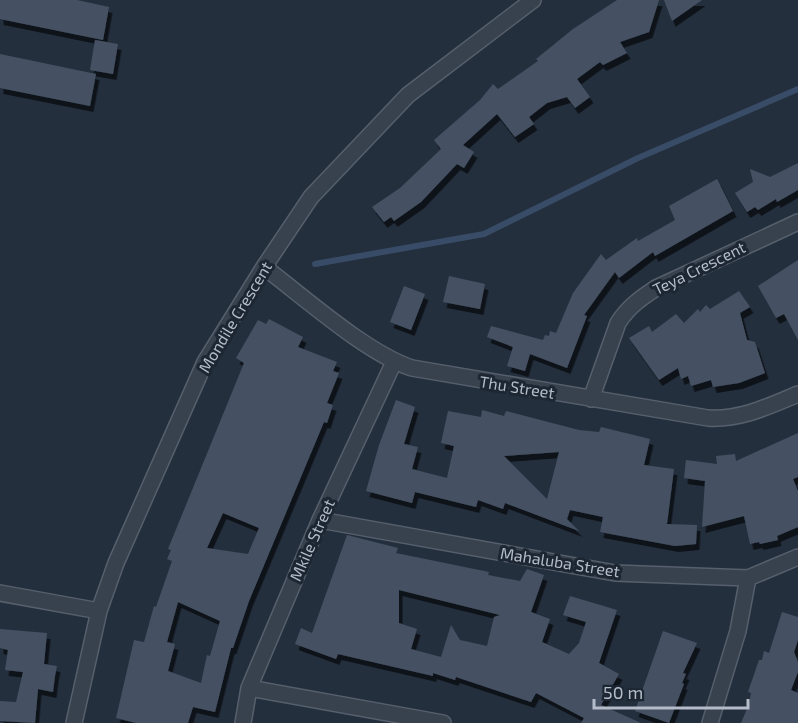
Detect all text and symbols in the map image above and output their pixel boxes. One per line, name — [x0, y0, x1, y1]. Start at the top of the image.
street label: Teya Crescent — [649, 237, 748, 298]
street label: Mondile Crescent — [194, 258, 275, 376]
street label: Thu Street — [478, 371, 556, 402]
street label: Mkile Street — [285, 496, 338, 584]
street label: Mahaluba Street — [499, 543, 621, 580]
scale bar — [594, 672, 748, 710]
text: 50 m — [603, 681, 643, 703]

